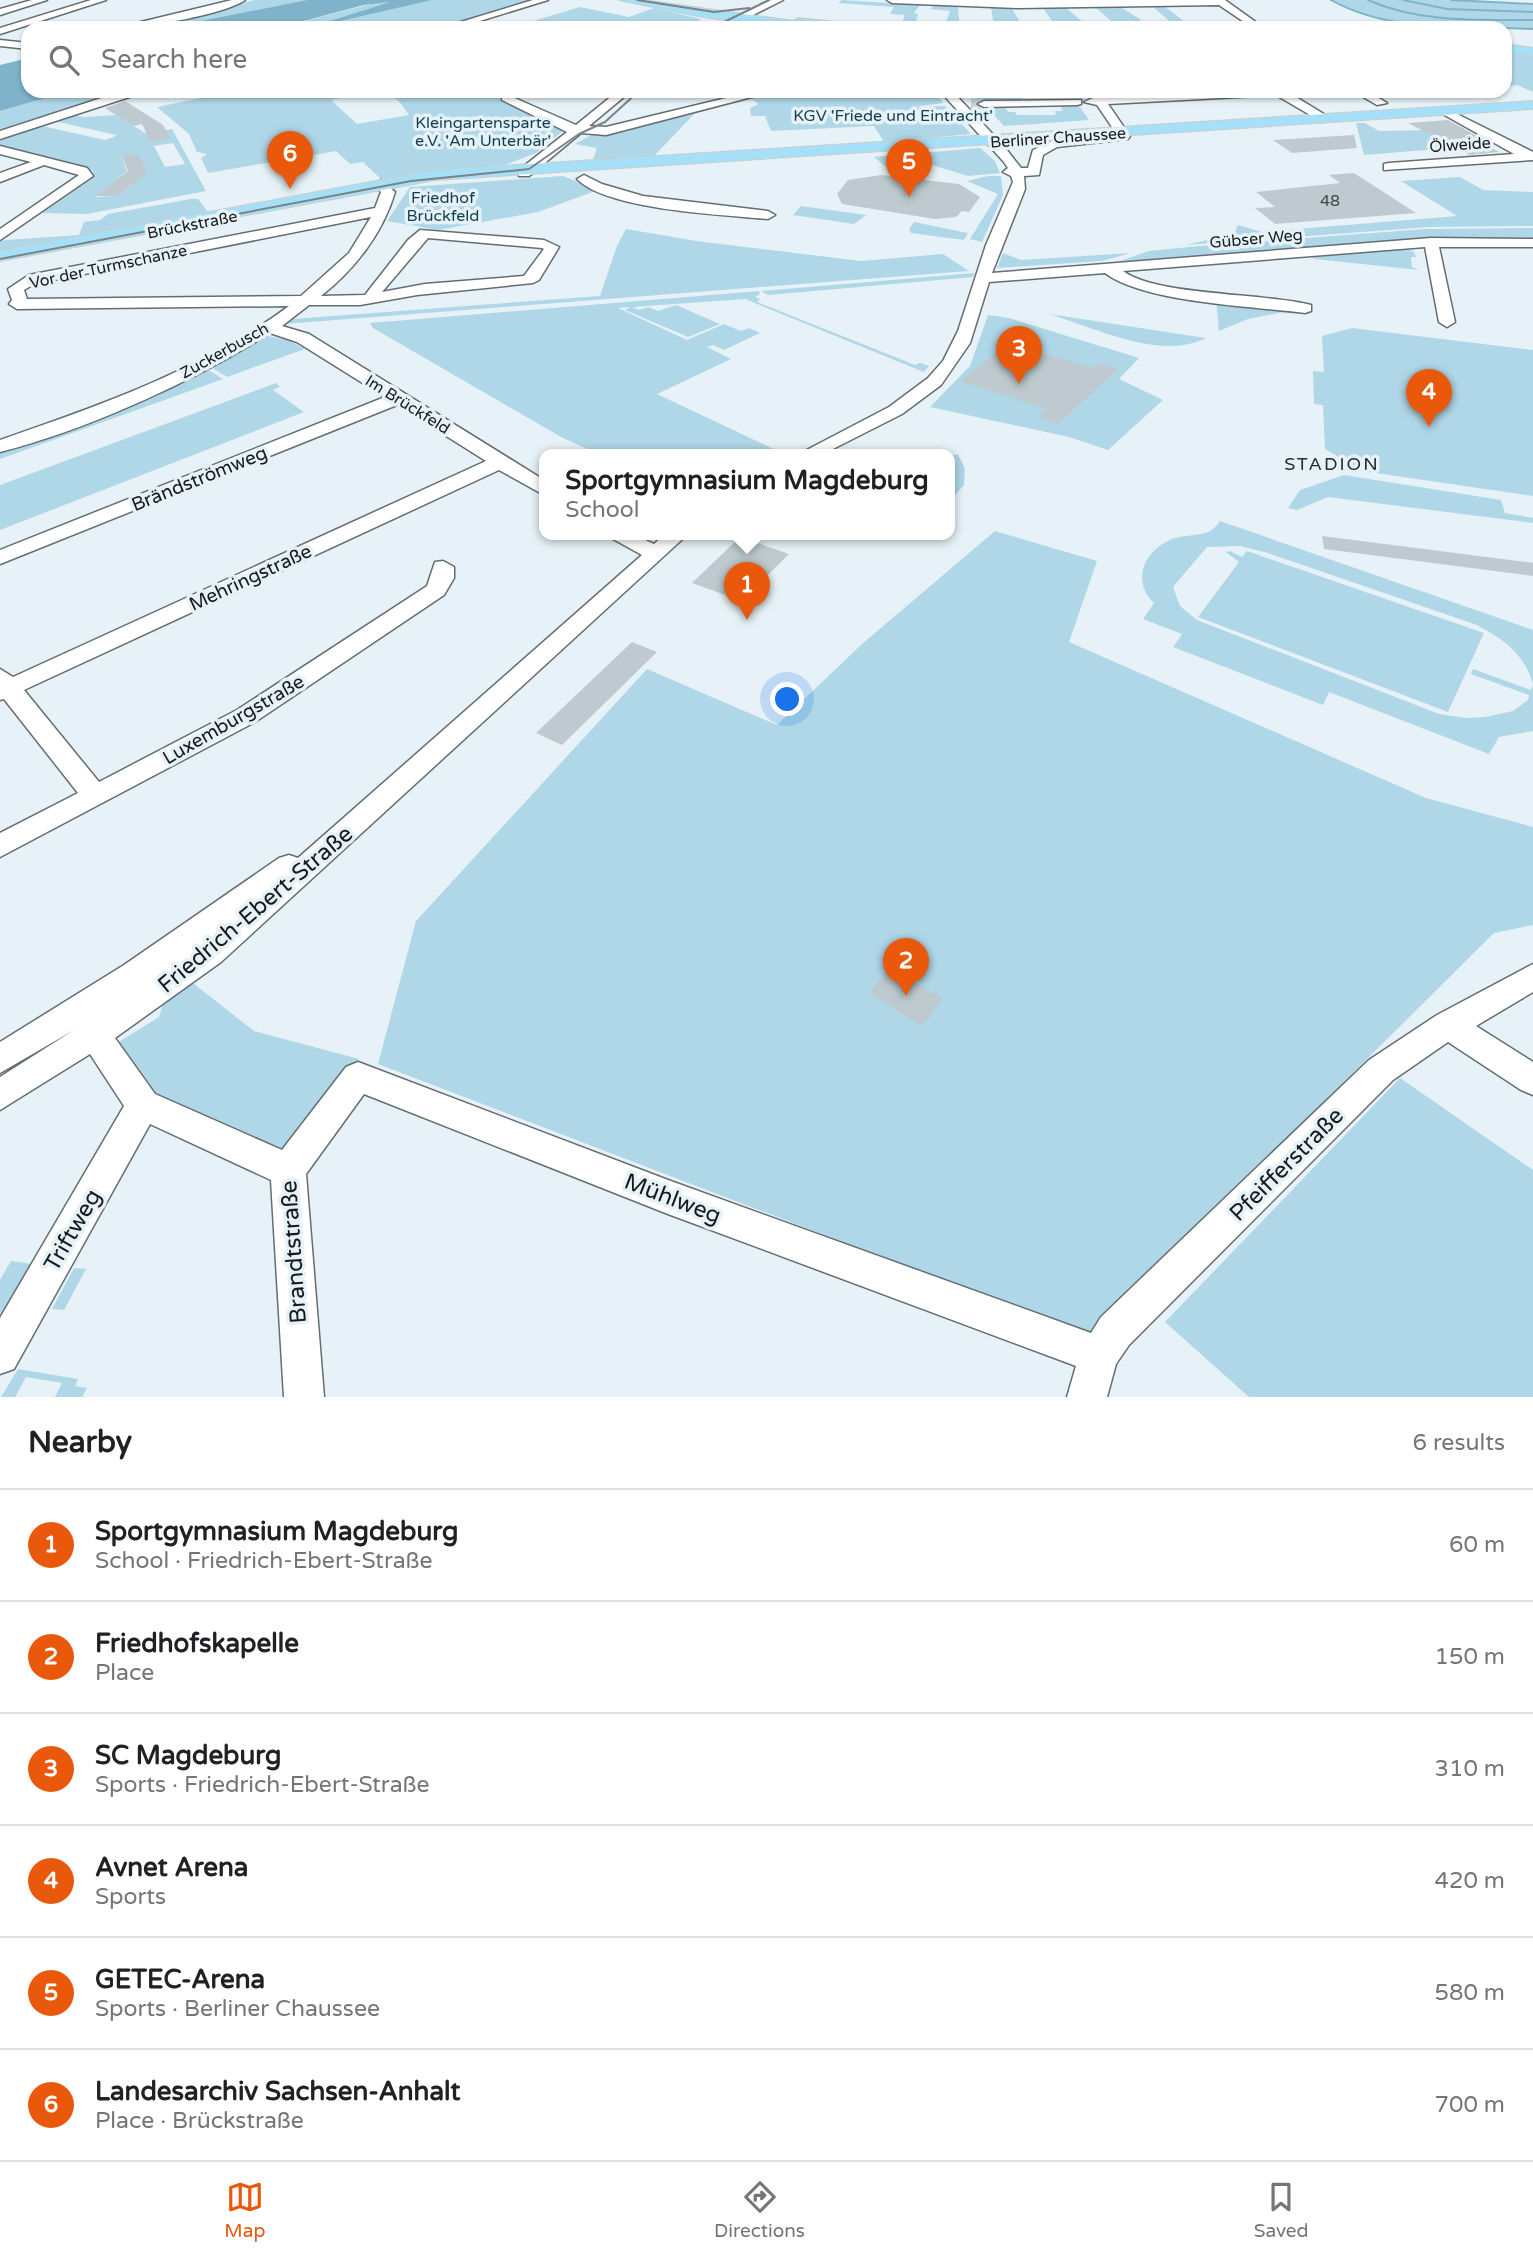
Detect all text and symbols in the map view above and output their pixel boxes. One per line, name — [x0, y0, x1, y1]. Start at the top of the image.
search box — [21, 21, 1512, 98]
icon: search — [45, 41, 83, 79]
text: Search here — [101, 44, 247, 75]
park label: KGV 'Friede und Eintracht' — [793, 106, 993, 126]
park label: Kleingartensparte e.V. 'Am Unterbär' — [415, 113, 551, 151]
street label: Berliner Chaussee — [989, 123, 1127, 153]
pin: 6 — [267, 131, 313, 189]
street label: Ölweide — [1429, 133, 1491, 157]
pin: 5 — [886, 139, 932, 197]
park label: Friedhof Brückfeld — [407, 188, 479, 226]
house number: 48 — [1320, 191, 1340, 211]
street label: Brückstraße — [145, 206, 239, 244]
street label: Gübser Weg — [1209, 225, 1304, 253]
street label: Vor der Turmschanze — [28, 240, 189, 293]
street label: Zuckerbusch — [177, 318, 272, 383]
pin: 3 — [996, 326, 1042, 384]
pin: 4 — [1406, 369, 1452, 427]
street label: Im Brückfeld — [361, 371, 454, 439]
street label: Brändströmweg — [128, 442, 270, 516]
popup — [539, 449, 955, 540]
district label: STADION — [1284, 453, 1380, 475]
text: Sportgymnasium Magdeburg — [565, 465, 929, 496]
text: School — [565, 496, 639, 524]
street label: Mehringstraße — [186, 540, 315, 616]
pin: 1 — [724, 562, 770, 620]
street label: Luxemburgstraße — [159, 670, 308, 769]
your location — [770, 682, 804, 716]
street label: Friedrich-Ebert-Straße — [153, 820, 359, 999]
pin: 2 — [883, 938, 929, 996]
street label: Pfeifferstraße — [1224, 1102, 1350, 1228]
street label: Mühlweg — [620, 1168, 725, 1230]
street label: Brandtstraße — [275, 1179, 313, 1324]
street label: Triftweg — [38, 1185, 107, 1276]
text: Nearby — [28, 1424, 132, 1461]
text: 6 results — [1412, 1429, 1505, 1457]
text: Sportgymnasium Magdeburg — [95, 1516, 458, 1547]
text: 1 — [44, 1531, 58, 1559]
text: 60 m — [1449, 1531, 1505, 1559]
text: School · Friedrich-Ebert-Straße — [95, 1547, 433, 1575]
text: Friedhofskapelle — [95, 1628, 299, 1659]
text: 2 — [44, 1643, 58, 1671]
text: 150 m — [1435, 1643, 1505, 1671]
text: Place — [95, 1659, 154, 1687]
text: SC Magdeburg — [95, 1740, 281, 1771]
text: 3 — [44, 1755, 58, 1783]
text: 310 m — [1435, 1755, 1505, 1783]
text: Sports · Friedrich-Ebert-Straße — [95, 1771, 430, 1799]
text: Avnet Arena — [95, 1852, 248, 1883]
text: 4 — [44, 1867, 58, 1895]
text: 420 m — [1435, 1867, 1505, 1895]
text: Sports — [95, 1883, 166, 1911]
text: GETEC-Arena — [95, 1964, 265, 1995]
text: 5 — [44, 1979, 58, 2007]
text: 580 m — [1435, 1979, 1505, 2007]
text: Sports · Berliner Chaussee — [95, 1995, 380, 2023]
text: Landesarchiv Sachsen-Anhalt — [95, 2076, 460, 2107]
text: 6 — [44, 2091, 58, 2119]
text: 700 m — [1435, 2091, 1505, 2119]
text: Place · Brückstraße — [95, 2107, 304, 2135]
tab: Map — [224, 2178, 265, 2242]
tab: Directions — [714, 2178, 805, 2242]
tab: Saved — [1254, 2178, 1309, 2242]

